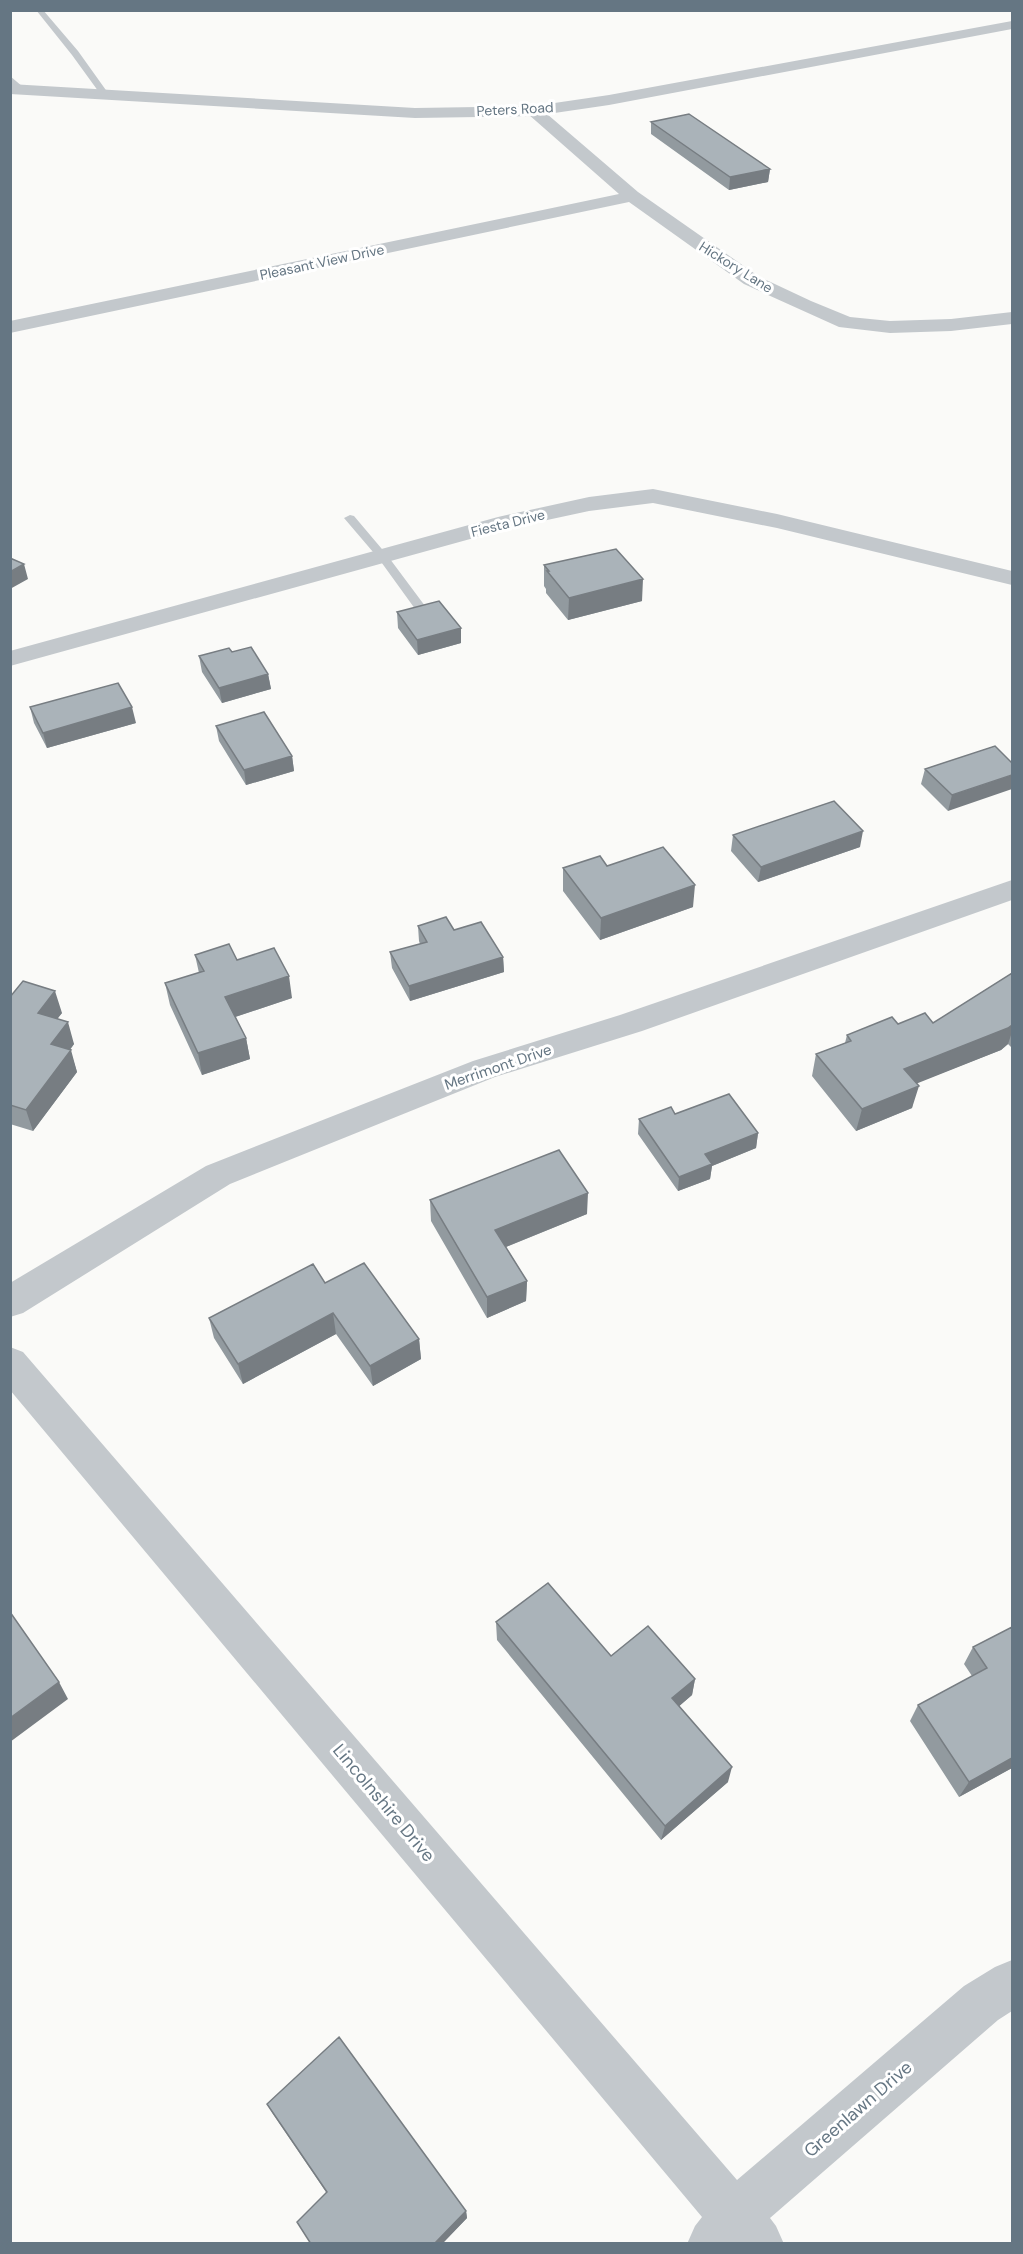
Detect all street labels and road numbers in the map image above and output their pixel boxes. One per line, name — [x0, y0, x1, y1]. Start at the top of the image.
street label: Peters Road — [476, 98, 554, 120]
street label: Hickory Lane — [696, 237, 776, 297]
street label: Pleasant View Drive — [258, 240, 386, 284]
street label: Fiesta Drive — [469, 505, 547, 541]
street label: Merrimont Drive — [442, 1039, 554, 1095]
street label: Lincolnshire Drive — [328, 1739, 440, 1867]
street label: Greenlawn Drive — [799, 2055, 917, 2163]

